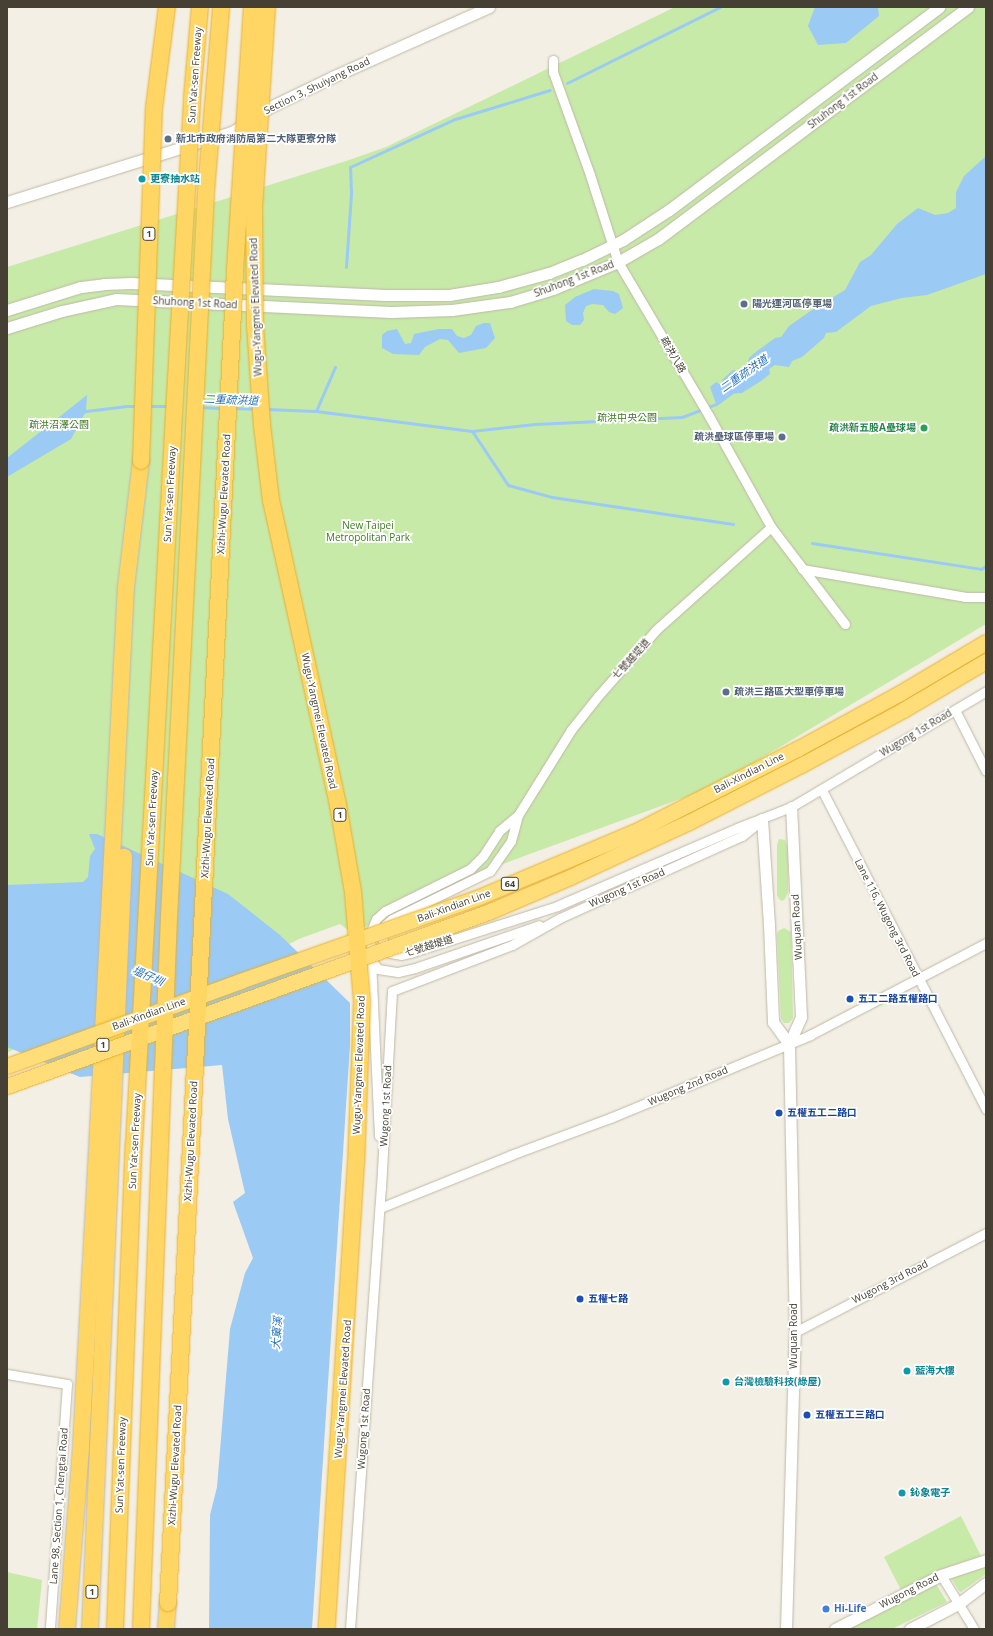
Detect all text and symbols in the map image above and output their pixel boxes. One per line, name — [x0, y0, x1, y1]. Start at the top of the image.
street label: Sun Yat-sen Freeway — [186, 27, 204, 123]
street label: Section 3, Shuiyang Road — [262, 55, 372, 117]
street label: Shuhong 1st Road — [806, 71, 880, 131]
place label: 新北市政府消防局第二大隊更寮分隊 — [176, 133, 336, 145]
marker: 新北市政府消防局第二大隊更寮分隊 — [163, 134, 173, 144]
place label: 更寮抽水站 — [150, 173, 200, 185]
marker: 更寮抽水站 — [137, 174, 147, 184]
road number: 1 — [142, 227, 156, 241]
street label: Wugu-Yangmei Elevated Road — [248, 237, 264, 377]
street label: Shuhong 1st Road — [532, 258, 616, 300]
street label: Shuhong 1st Road — [152, 295, 238, 311]
place label: 陽光運河區停車場 — [752, 298, 832, 310]
marker: 陽光運河區停車場 — [739, 299, 749, 309]
street label: 疏洪八路 — [658, 335, 688, 375]
water label: 二重疏洪道 — [718, 353, 770, 395]
water label: 二重疏洪道 — [203, 392, 259, 408]
park label: 疏洪中央公園 — [597, 412, 657, 424]
park label: 疏洪沼澤公園 — [29, 419, 89, 431]
place label: 疏洪新五股A壘球場 — [829, 422, 916, 434]
marker: 疏洪新五股A壘球場 — [919, 423, 929, 433]
place label: 疏洪壘球區停車場 — [694, 431, 774, 443]
marker: 疏洪壘球區停車場 — [777, 432, 787, 442]
street label: Xizhi-Wugu Elevated Road — [215, 434, 233, 554]
street label: Sun Yat-sen Freeway — [161, 446, 179, 542]
park label: New Taipei Metropolitan Park — [326, 519, 410, 542]
street label: 七號越堤道 — [610, 636, 652, 682]
street label: Wugu-Yangmei Elevated Road — [299, 652, 339, 790]
place label: 疏洪三路區大型車停車場 — [734, 686, 844, 698]
marker: 疏洪三路區大型車停車場 — [721, 687, 731, 697]
street label: Wugong 1st Road — [878, 707, 954, 759]
street label: Bali-Xindian Line — [712, 750, 786, 796]
street label: Xizhi-Wugu Elevated Road — [199, 758, 217, 878]
street label: Sun Yat-sen Freeway — [143, 770, 161, 866]
road number: 1 — [333, 808, 347, 822]
street label: Lane 116, Wugong 3rd Road — [852, 857, 922, 979]
street label: Wugong 1st Road — [587, 866, 667, 910]
road number: 64 — [500, 877, 520, 891]
street label: Bali-Xindian Line — [416, 887, 492, 925]
street label: Wuquan Road — [789, 894, 805, 960]
street label: 七號越堤道 — [403, 933, 455, 959]
water label: 塭仔圳 — [130, 963, 166, 989]
place label: 五工二路五權路口 — [858, 993, 938, 1005]
marker: 五工二路五權路口 — [845, 994, 855, 1004]
street label: Bali-Xindian Line — [111, 995, 187, 1033]
street label: Wugu-Yangmei Elevated Road — [351, 995, 367, 1135]
road number: 1 — [96, 1038, 110, 1052]
street label: Wugong 2nd Road — [646, 1064, 730, 1108]
street label: Wugong 1st Road — [378, 1065, 394, 1147]
street label: Xizhi-Wugu Elevated Road — [182, 1081, 200, 1201]
street label: Sun Yat-sen Freeway — [126, 1093, 144, 1189]
place label: 五權五工二路口 — [787, 1107, 857, 1119]
marker: 五權五工二路口 — [774, 1108, 784, 1118]
street label: Wugong 3rd Road — [850, 1258, 930, 1306]
place label: 五權七路 — [588, 1293, 628, 1305]
marker: 五權七路 — [575, 1294, 585, 1304]
street label: Wuquan Road — [788, 1303, 800, 1369]
water label: 大窠溪 — [269, 1316, 285, 1350]
street label: Wugu-Yangmei Elevated Road — [332, 1319, 354, 1459]
place label: 藍海大樓 — [915, 1365, 955, 1377]
marker: 藍海大樓 — [902, 1366, 912, 1376]
place label: 台灣檢驗科技(綠屋) — [734, 1376, 821, 1388]
marker: 台灣檢驗科技(綠屋) — [721, 1377, 731, 1387]
street label: Wugong 1st Road — [355, 1388, 373, 1470]
street label: Xizhi-Wugu Elevated Road — [166, 1405, 184, 1525]
place label: 五權五工三路口 — [815, 1409, 885, 1421]
marker: 五權五工三路口 — [802, 1410, 812, 1420]
street label: Sun Yat-sen Freeway — [113, 1417, 129, 1513]
street label: Lane 98, Section 1, Chengtai Road — [48, 1427, 70, 1585]
place label: 鈊象電子 — [910, 1487, 950, 1499]
marker: 鈊象電子 — [897, 1488, 907, 1498]
street label: Wugong Road — [877, 1571, 941, 1611]
road number: 1 — [85, 1585, 99, 1599]
place label: Hi-Life — [834, 1603, 866, 1615]
marker: Hi-Life — [821, 1604, 831, 1614]

